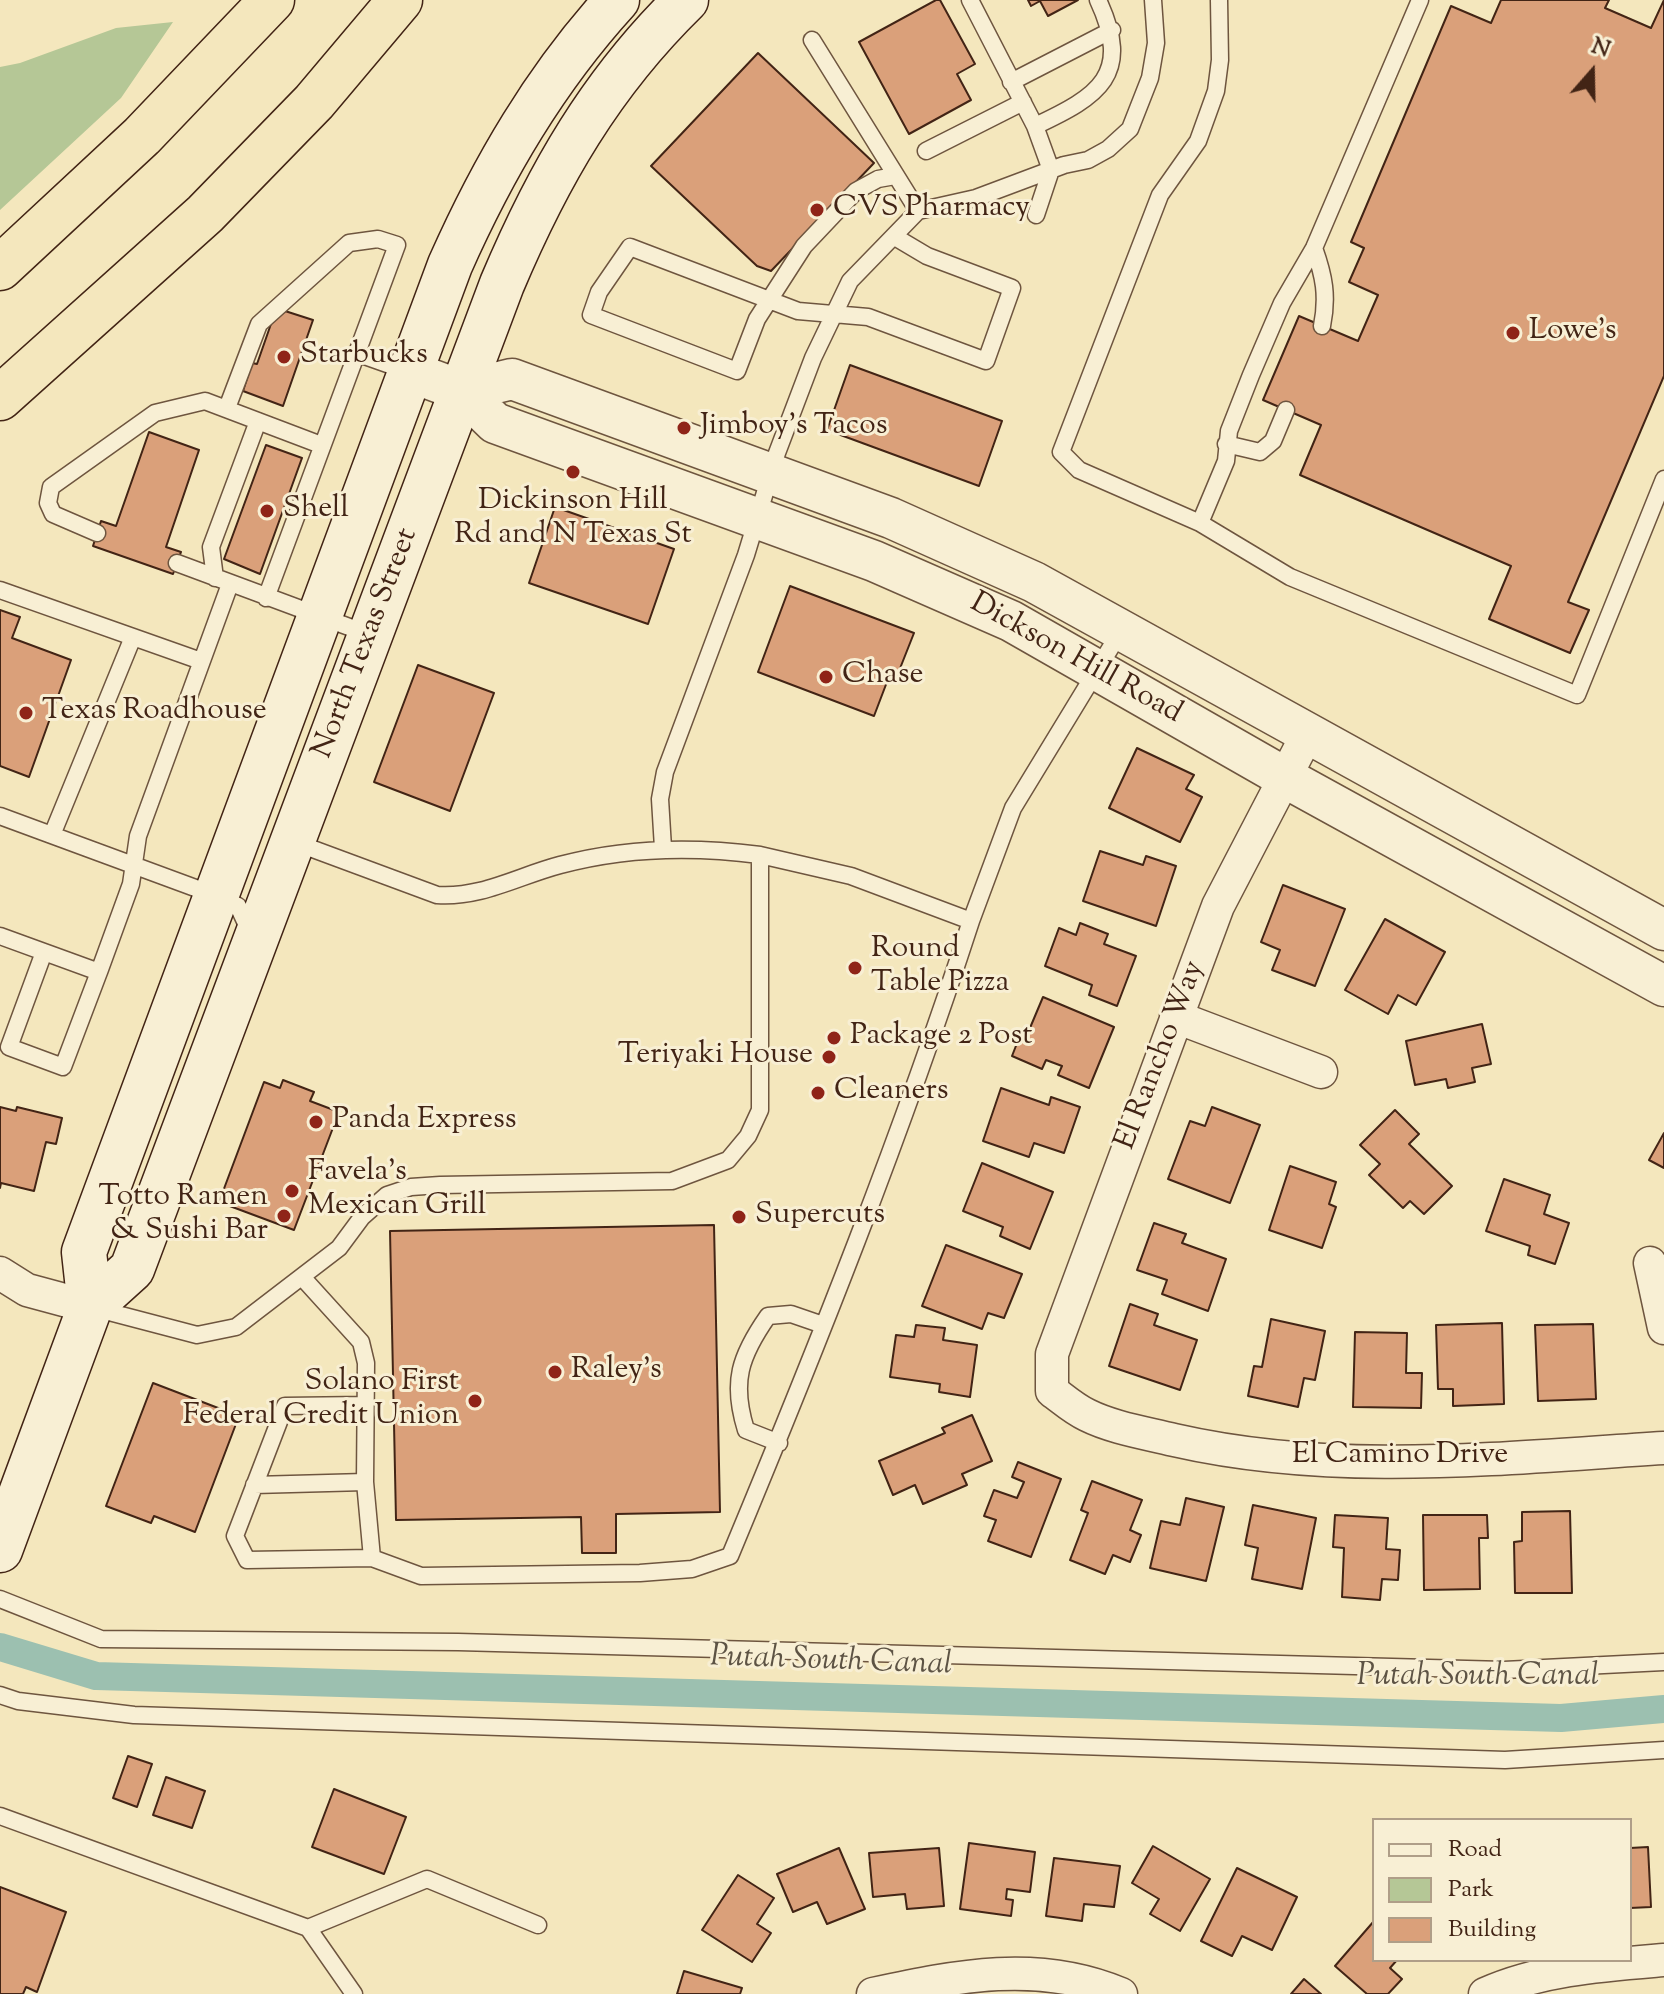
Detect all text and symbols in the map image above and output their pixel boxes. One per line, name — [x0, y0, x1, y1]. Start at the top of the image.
text: N — [1586, 31, 1614, 67]
north arrow — [1552, 32, 1632, 112]
place label: CVS Pharmacy — [833, 192, 1030, 228]
marker: CVS Pharmacy — [808, 201, 826, 219]
place label: Lowe's — [1529, 315, 1617, 351]
marker: Lowe's — [1504, 324, 1522, 342]
place label: Starbucks — [300, 339, 428, 375]
marker: Starbucks — [275, 348, 293, 366]
place label: Jimboy's Tacos — [700, 410, 887, 446]
marker: Jimboy's Tacos — [675, 419, 693, 437]
marker: Dickinson Hill Rd and N Texas St — [564, 463, 582, 481]
place label: Dickinson Hill Rd and N Texas St — [454, 485, 692, 556]
place label: Shell — [283, 493, 349, 529]
marker: Shell — [258, 502, 276, 520]
street label: North Texas Street — [307, 524, 427, 764]
street label: Dickson Hill Road — [963, 587, 1187, 733]
place label: Chase — [842, 659, 923, 695]
marker: Chase — [817, 668, 835, 686]
place label: Texas Roadhouse — [42, 695, 267, 731]
marker: Texas Roadhouse — [17, 704, 35, 722]
place label: Round Table Pizza — [871, 933, 1009, 1004]
street label: El Rancho Way — [1110, 957, 1214, 1155]
marker: Round Table Pizza — [846, 959, 864, 977]
place label: Package 2 Post — [850, 1020, 1032, 1056]
marker: Package 2 Post — [825, 1029, 843, 1047]
place label: Teriyaki House — [618, 1039, 813, 1075]
marker: Teriyaki House — [820, 1048, 838, 1066]
place label: Cleaners — [834, 1075, 949, 1111]
marker: Cleaners — [809, 1084, 827, 1102]
place label: Panda Express — [332, 1104, 517, 1140]
marker: Panda Express — [307, 1113, 325, 1131]
place label: Favela's Mexican Grill — [308, 1156, 486, 1226]
place label: Totto Ramen & Sushi Bar — [98, 1181, 268, 1252]
marker: Favela's Mexican Grill — [283, 1182, 301, 1200]
place label: Supercuts — [755, 1199, 885, 1235]
marker: Totto Ramen & Sushi Bar — [275, 1207, 293, 1225]
marker: Supercuts — [730, 1208, 748, 1226]
place label: Raley's — [571, 1354, 662, 1390]
marker: Raley's — [546, 1363, 564, 1381]
place label: Solano First Federal Credit Union — [183, 1366, 459, 1436]
marker: Solano First Federal Credit Union — [466, 1392, 484, 1410]
street label: El Camino Drive — [1292, 1439, 1508, 1475]
water label: Putah South Canal — [709, 1640, 953, 1686]
water label: Putah South Canal — [1357, 1660, 1599, 1698]
legend — [1372, 1818, 1632, 1962]
text: Road — [1448, 1833, 1502, 1867]
text: Park — [1448, 1873, 1494, 1907]
text: Building — [1448, 1913, 1536, 1947]

